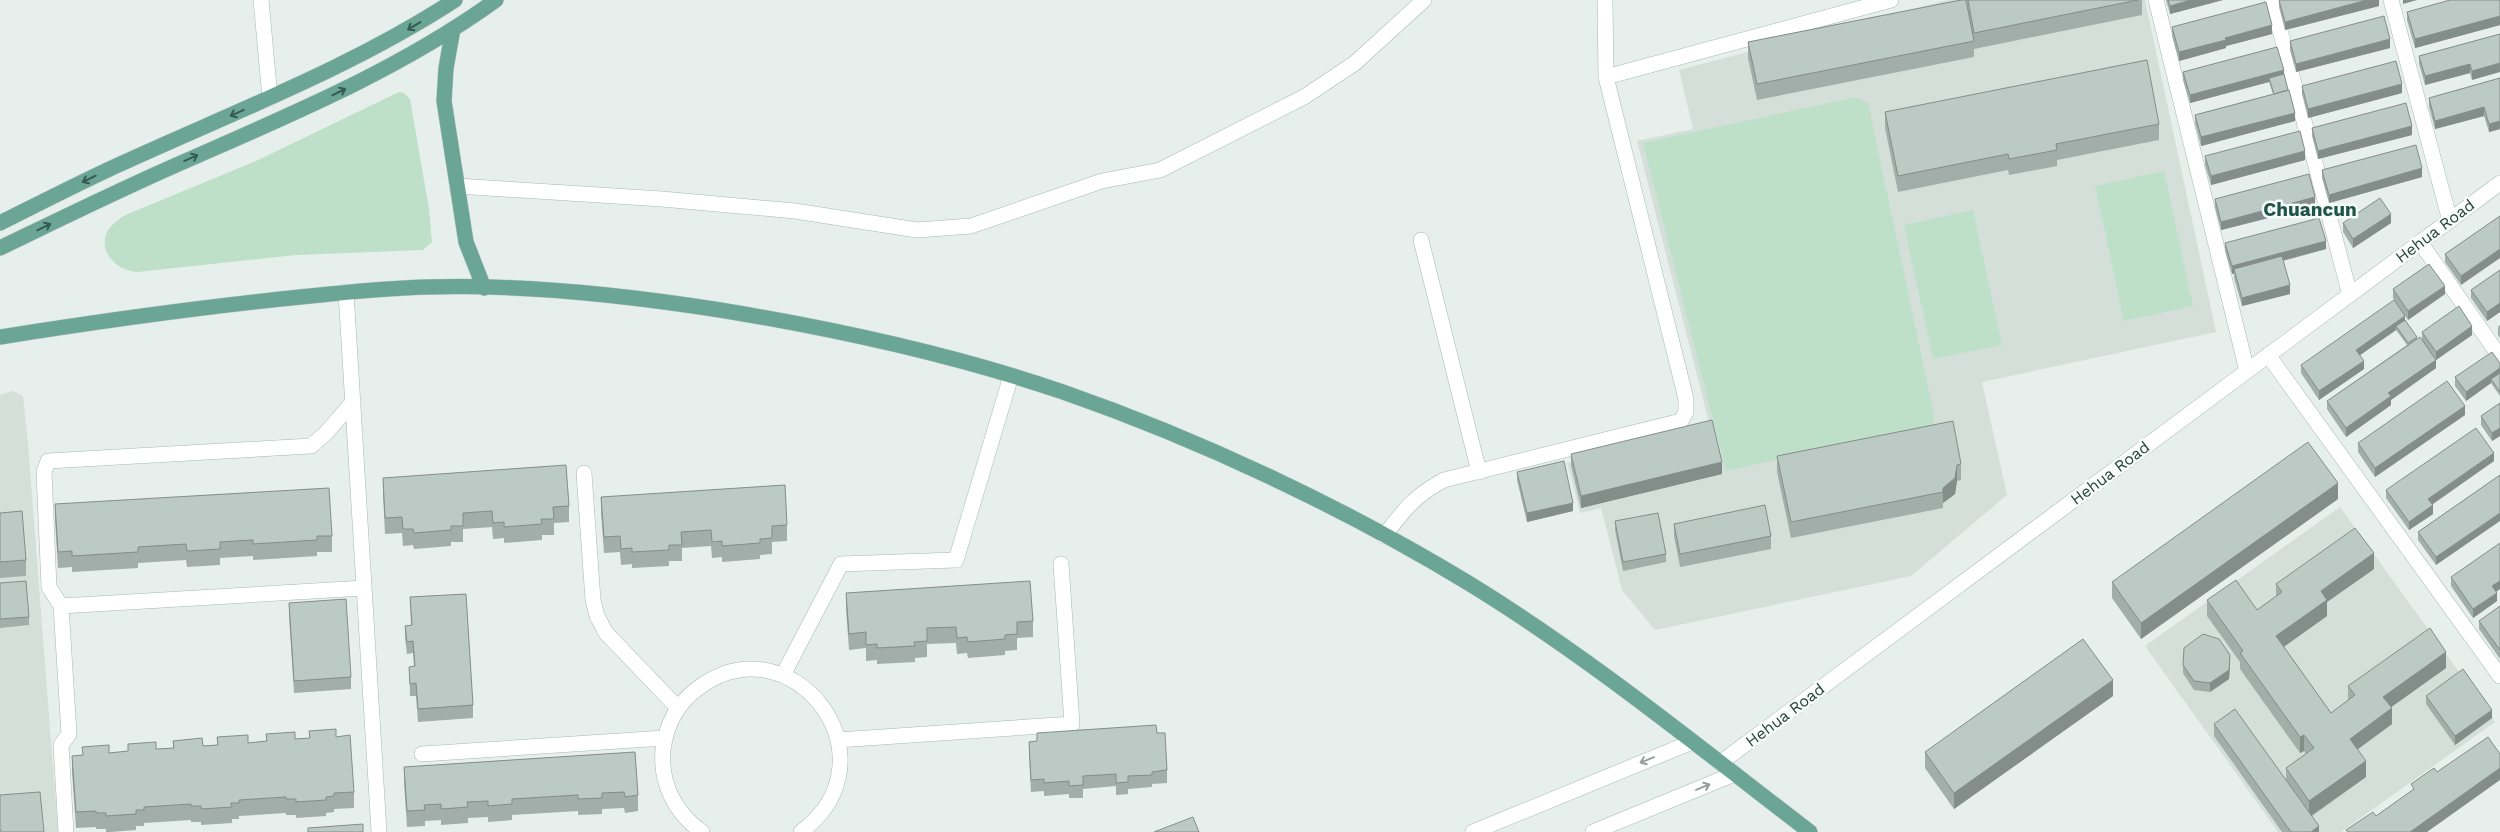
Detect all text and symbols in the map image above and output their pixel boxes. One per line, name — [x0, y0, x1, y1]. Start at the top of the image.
one-way arrow — [408, 22, 422, 32]
one-way arrow — [332, 87, 347, 97]
one-way arrow — [230, 109, 245, 118]
one-way arrow — [183, 153, 198, 163]
one-way arrow — [82, 175, 97, 185]
street label: Hehua Road — [2392, 195, 2478, 267]
district label: Chuancun — [2263, 198, 2357, 221]
one-way arrow — [36, 222, 51, 231]
street label: Hehua Road — [2067, 437, 2153, 509]
street label: Hehua Road — [1742, 679, 1828, 751]
one-way arrow — [1640, 756, 1655, 766]
one-way arrow — [1695, 781, 1710, 791]

